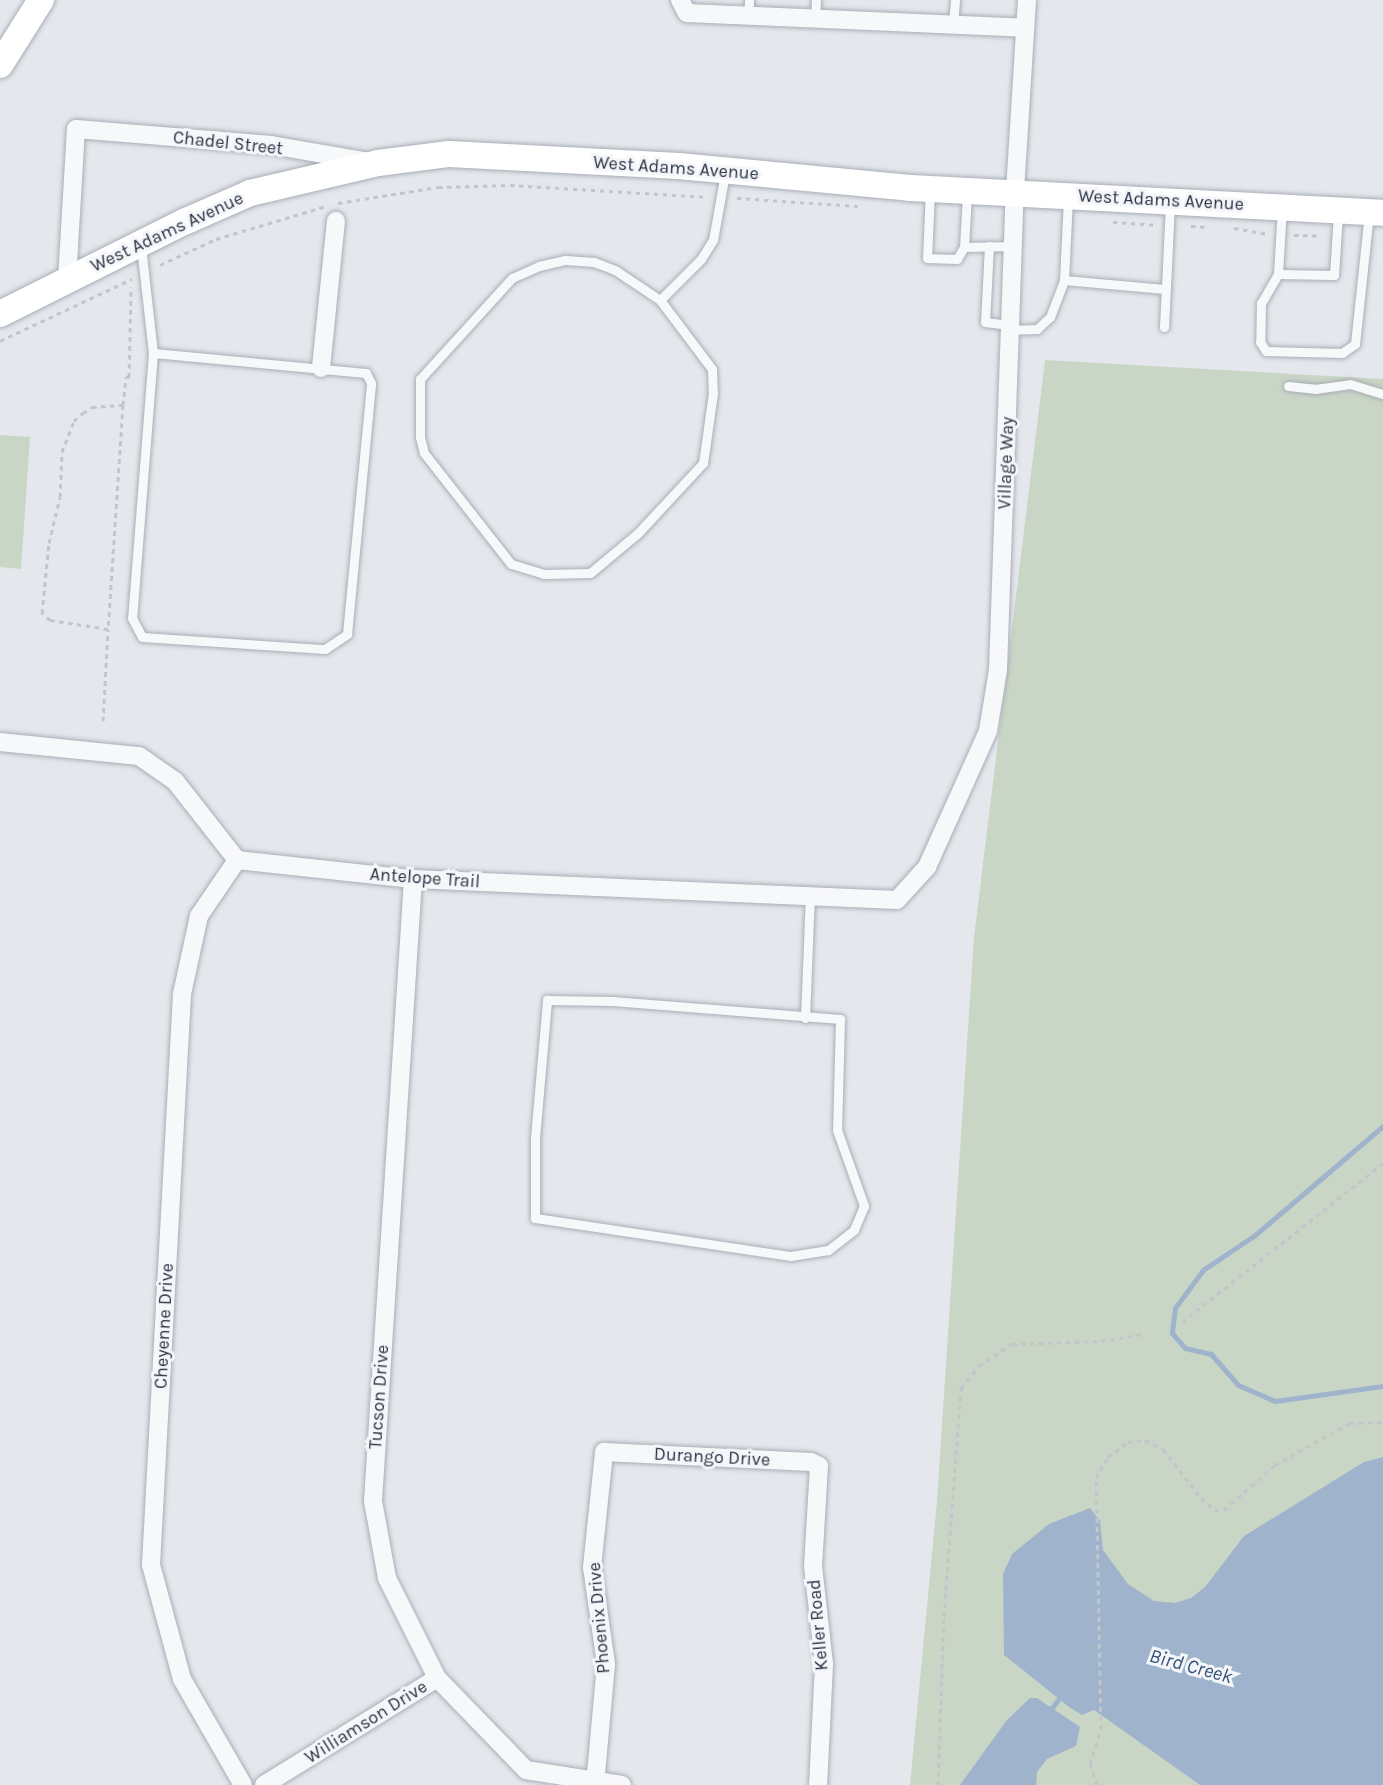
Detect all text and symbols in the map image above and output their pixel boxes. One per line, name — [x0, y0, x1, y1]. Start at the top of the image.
street label: Chadel Street — [172, 126, 284, 160]
street label: West Adams Avenue — [592, 151, 760, 185]
street label: West Adams Avenue — [1078, 185, 1244, 215]
street label: West Adams Avenue — [87, 187, 247, 277]
street label: Village Way — [994, 416, 1018, 510]
street label: Antelope Trail — [369, 863, 481, 893]
street label: Cheyenne Drive — [150, 1262, 178, 1390]
street label: Tucson Drive — [365, 1344, 393, 1450]
street label: Durango Drive — [653, 1443, 771, 1471]
street label: Phoenix Drive — [583, 1561, 615, 1675]
street label: Keller Road — [803, 1578, 833, 1672]
water label: Bird Creek — [1147, 1643, 1235, 1689]
street label: Williamson Drive — [301, 1676, 431, 1768]

